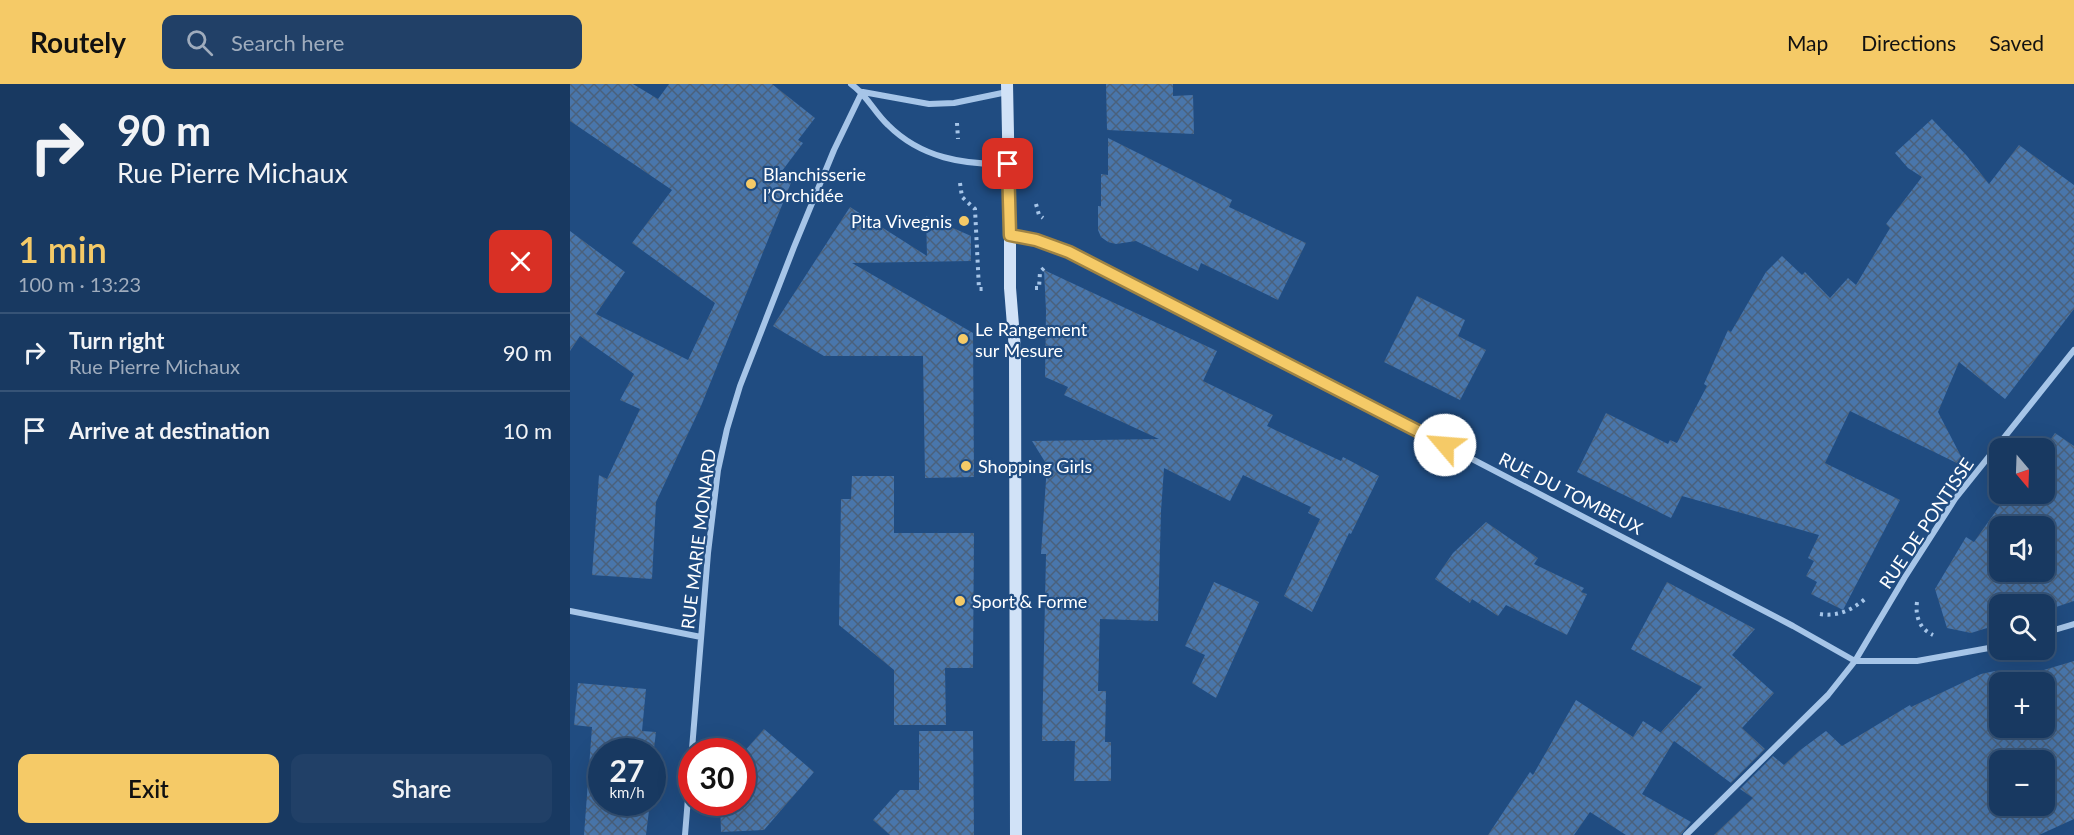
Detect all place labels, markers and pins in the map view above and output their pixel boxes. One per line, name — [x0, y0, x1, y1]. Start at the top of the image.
pin — [982, 138, 1033, 189]
place label: Blanchisserie l’Orchidée — [763, 163, 866, 206]
marker: Blanchisserie l’Orchidée — [744, 177, 758, 191]
place label: Pita Vivegnis — [851, 210, 952, 232]
marker: Pita Vivegnis — [957, 214, 971, 228]
place label: Le Rangement sur Mesure — [975, 318, 1088, 361]
marker: Le Rangement sur Mesure — [956, 332, 970, 346]
place label: Shopping Girls — [978, 455, 1093, 477]
marker: Shopping Girls — [959, 459, 973, 473]
place label: Sport & Forme — [972, 590, 1087, 612]
marker: Sport & Forme — [953, 594, 967, 608]

